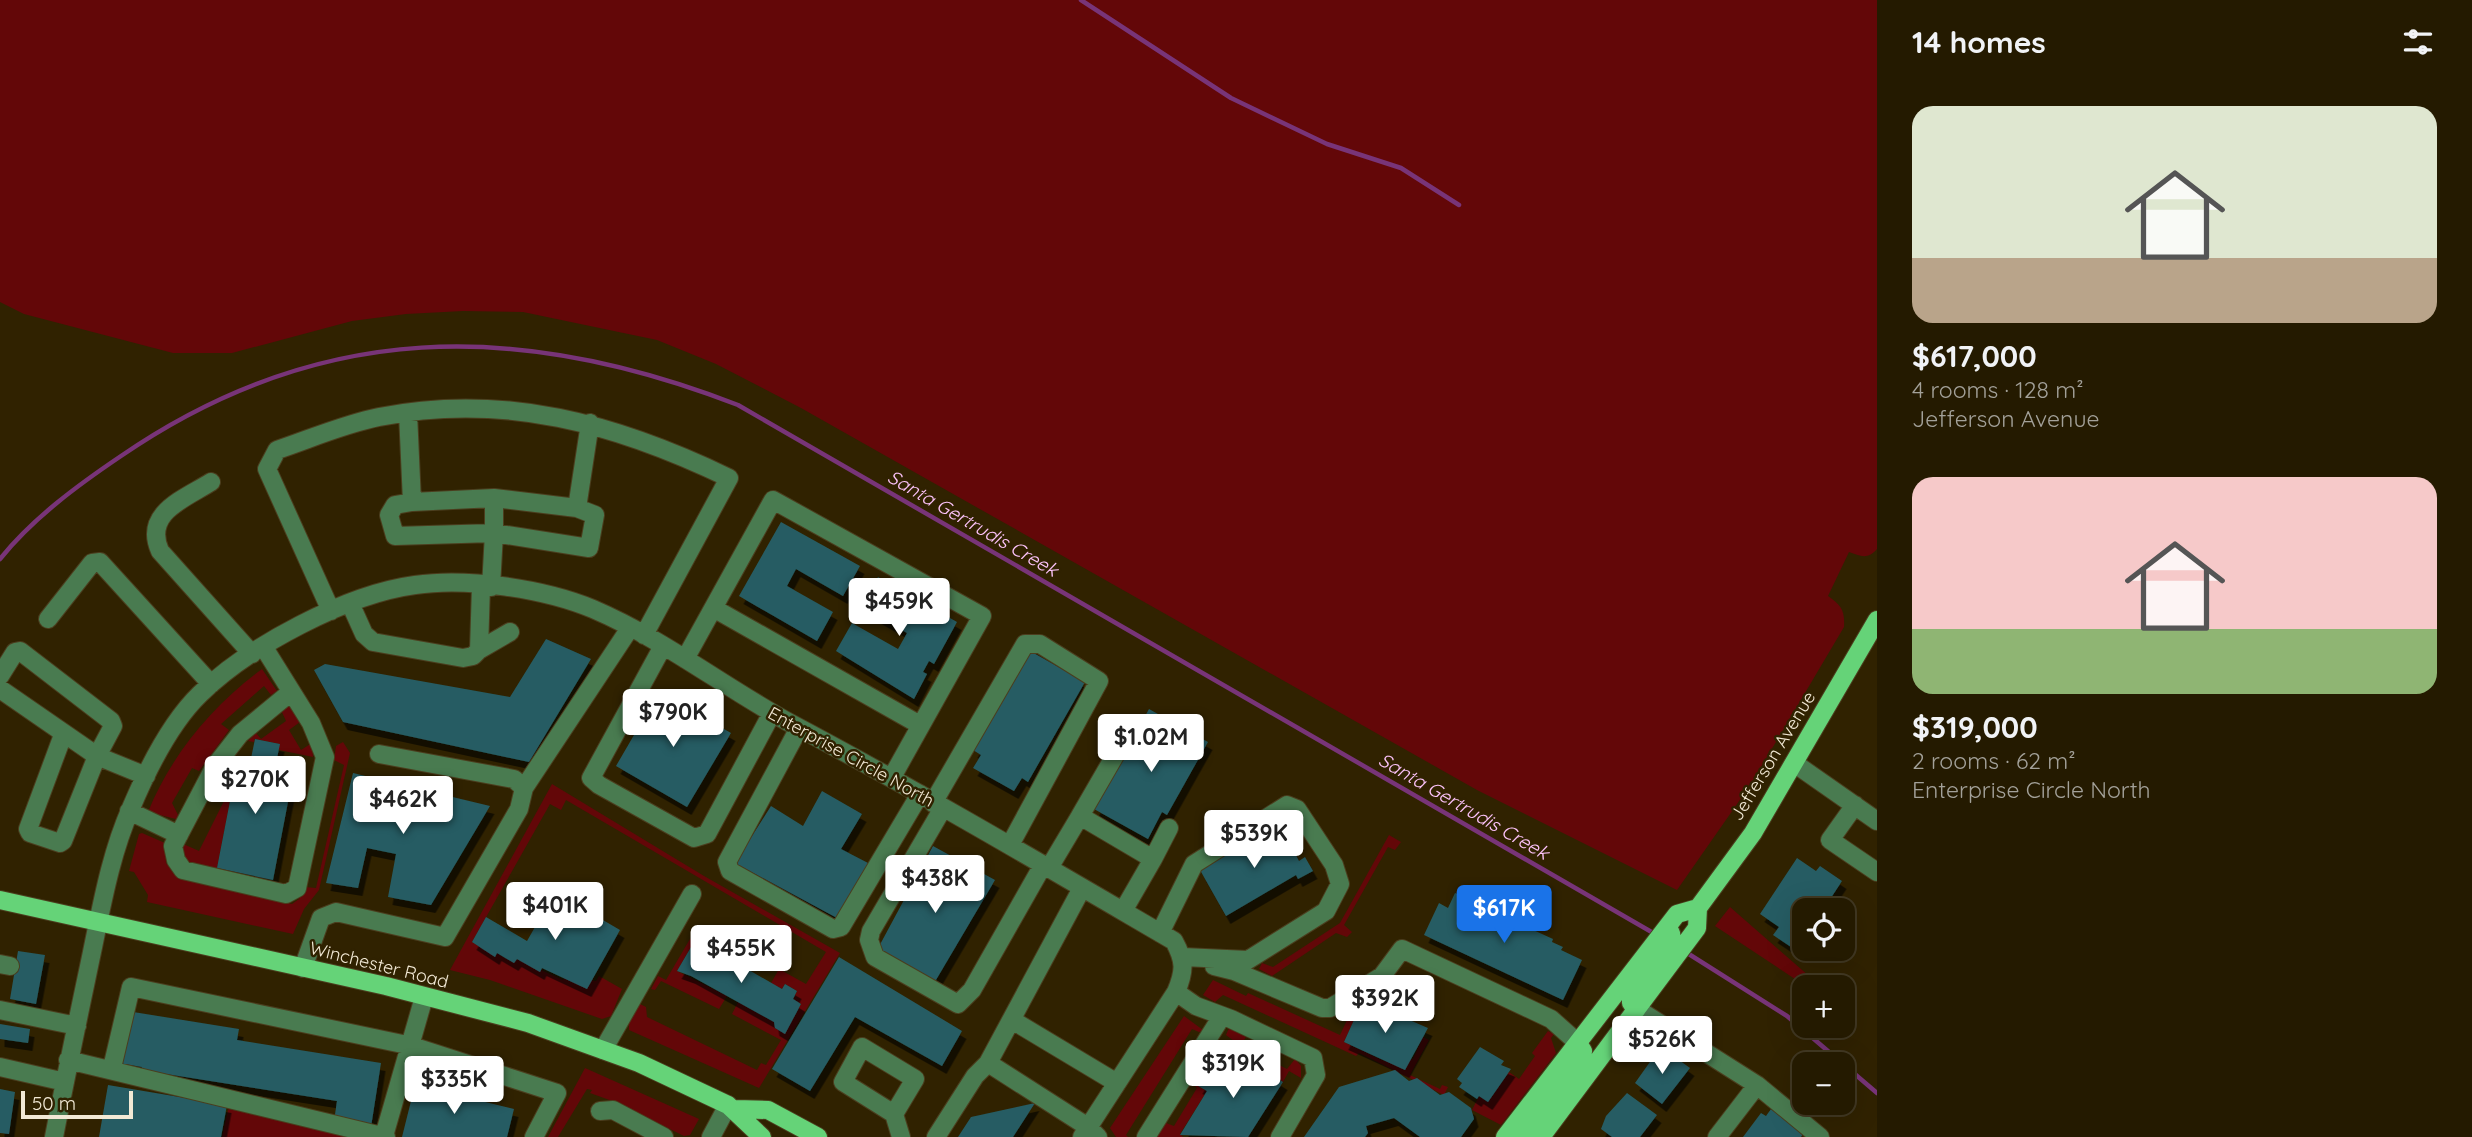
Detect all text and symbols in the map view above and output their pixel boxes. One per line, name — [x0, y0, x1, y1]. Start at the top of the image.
text: 14 homes — [1912, 23, 2046, 61]
icon: filters — [2399, 23, 2437, 61]
icon: home — [2112, 152, 2238, 278]
text: $617,000 — [1912, 337, 2037, 375]
text: 4 rooms · 128 m² — [1912, 375, 2084, 404]
text: Jefferson Avenue — [1912, 404, 2099, 433]
water label: Santa Gertrudis Creek — [884, 464, 1064, 582]
icon: home — [2112, 523, 2238, 649]
pin: $459K — [850, 578, 948, 638]
text: $459K — [865, 586, 933, 615]
street label: Jefferson Avenue — [1725, 687, 1820, 825]
pin: $790K — [624, 690, 722, 749]
text: $790K — [639, 697, 707, 726]
street label: Enterprise Circle North — [764, 701, 938, 812]
text: $319,000 — [1912, 708, 2038, 746]
pin: $1.02M — [1094, 714, 1208, 774]
text: $1.02M — [1114, 722, 1188, 751]
text: 2 rooms · 62 m² — [1912, 746, 2076, 775]
water label: Santa Gertrudis Creek — [1375, 747, 1555, 865]
pin: $270K — [206, 756, 304, 816]
text: $270K — [221, 764, 289, 793]
text: Enterprise Circle North — [1912, 775, 2151, 804]
pin: $462K — [354, 776, 452, 836]
text: $462K — [369, 784, 437, 813]
pin: $539K — [1205, 810, 1303, 870]
text: $539K — [1220, 818, 1288, 847]
pin: $438K — [886, 856, 984, 915]
text: $438K — [901, 863, 969, 892]
pin: $401K — [506, 883, 604, 942]
pin: $617K — [1455, 886, 1553, 945]
text: $401K — [522, 890, 588, 919]
text: $617K — [1473, 893, 1535, 922]
map controls — [1792, 898, 1855, 1115]
button: locate — [1792, 898, 1855, 961]
pin: $455K — [692, 926, 790, 985]
text: $455K — [707, 933, 775, 962]
street label: Winchester Road — [307, 936, 451, 993]
button: + — [1792, 975, 1855, 1038]
pin: $392K — [1336, 976, 1434, 1035]
text: $392K — [1351, 983, 1419, 1012]
pin: $526K — [1613, 1016, 1711, 1076]
text: $526K — [1628, 1024, 1696, 1053]
pin: $319K — [1184, 1040, 1282, 1100]
text: $319K — [1201, 1048, 1265, 1077]
button: − — [1792, 1052, 1855, 1115]
pin: $335K — [405, 1056, 503, 1116]
text: $335K — [421, 1064, 487, 1093]
scale bar — [21, 1088, 133, 1120]
text: 50 m — [32, 1091, 76, 1115]

